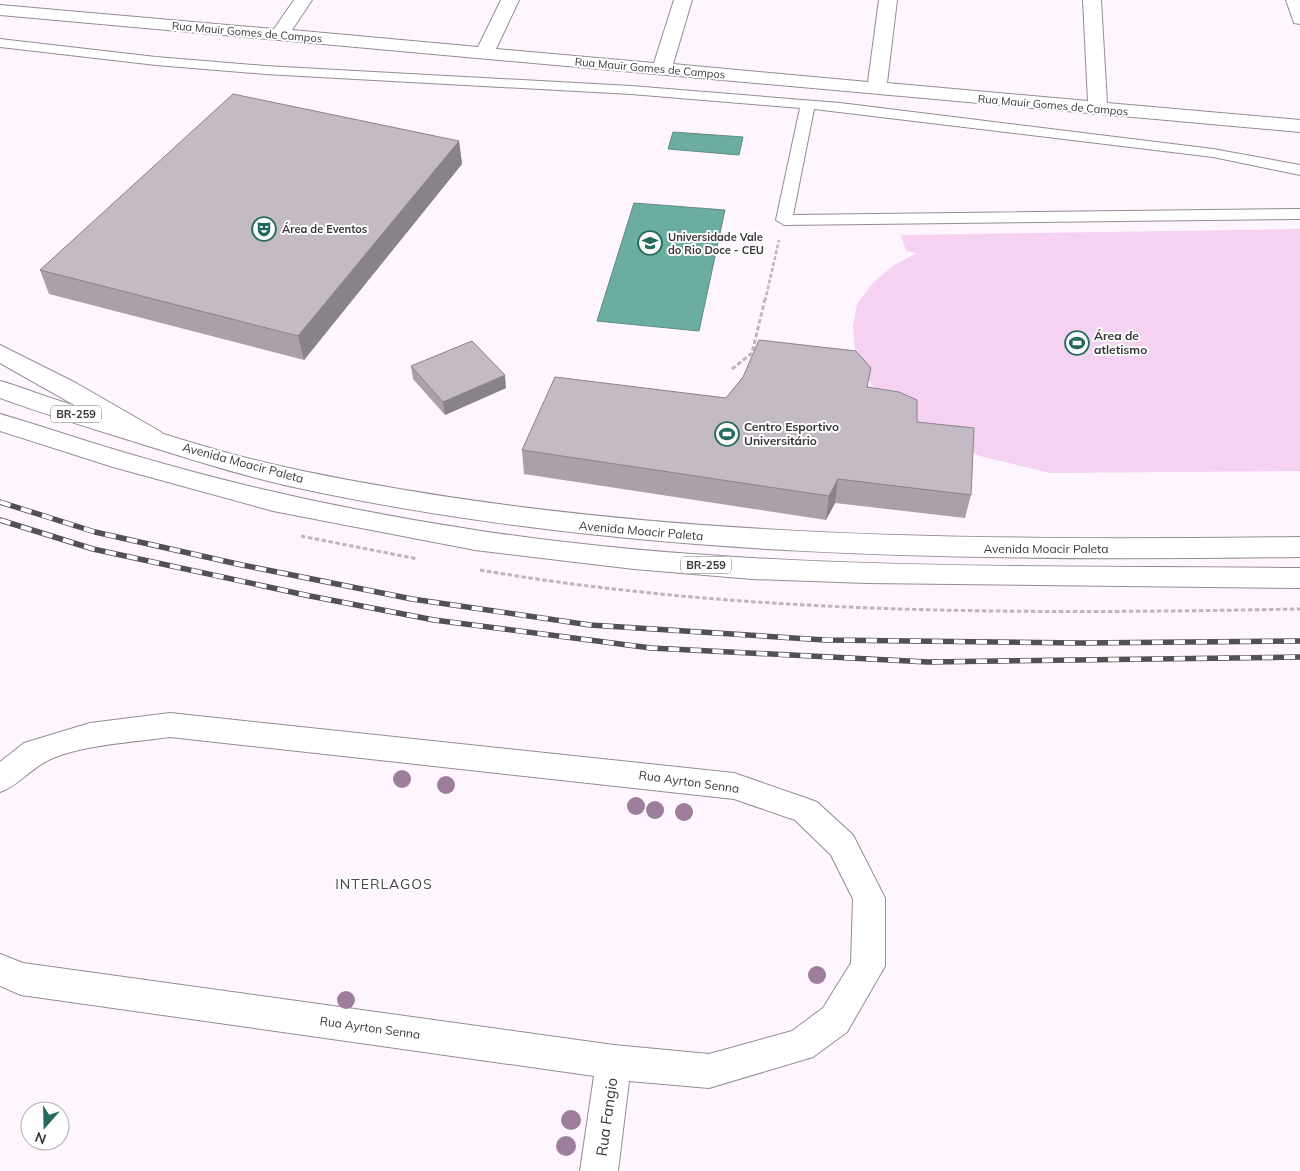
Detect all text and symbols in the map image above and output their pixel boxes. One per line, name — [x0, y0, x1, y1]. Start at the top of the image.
street label: Rua Mauir Gomes de Campos — [171, 18, 323, 46]
street label: Rua Mauir Gomes de Campos — [574, 54, 726, 82]
street label: Rua Mauir Gomes de Campos — [977, 91, 1129, 119]
theatre icon: Área de Eventos — [251, 216, 277, 242]
place label: Área de Eventos — [282, 222, 368, 236]
school or university icon: Universidade Vale do Rio Doce - CEU — [637, 230, 663, 256]
place label: Universidade Vale do Rio Doce - CEU — [668, 230, 764, 257]
place label: Área de atletismo — [1094, 328, 1147, 357]
sports icon: Área de atletismo — [1064, 330, 1090, 356]
road number: BR-259 — [51, 406, 101, 422]
place label: Centro Esportivo Universitário — [744, 419, 839, 448]
sports icon: Centro Esportivo Universitário — [714, 421, 740, 447]
street label: Avenida Moacir Paleta — [181, 439, 305, 486]
street label: Avenida Moacir Paleta — [578, 518, 704, 543]
street label: Avenida Moacir Paleta — [984, 541, 1108, 556]
road number: BR-259 — [681, 556, 731, 574]
street label: Rua Ayrton Senna — [638, 767, 740, 796]
district label: INTERLAGOS — [335, 875, 433, 893]
street label: Rua Ayrton Senna — [319, 1013, 421, 1042]
street label: Rua Fangio — [592, 1076, 621, 1157]
north arrow — [20, 1101, 70, 1151]
text: N — [33, 1128, 49, 1148]

